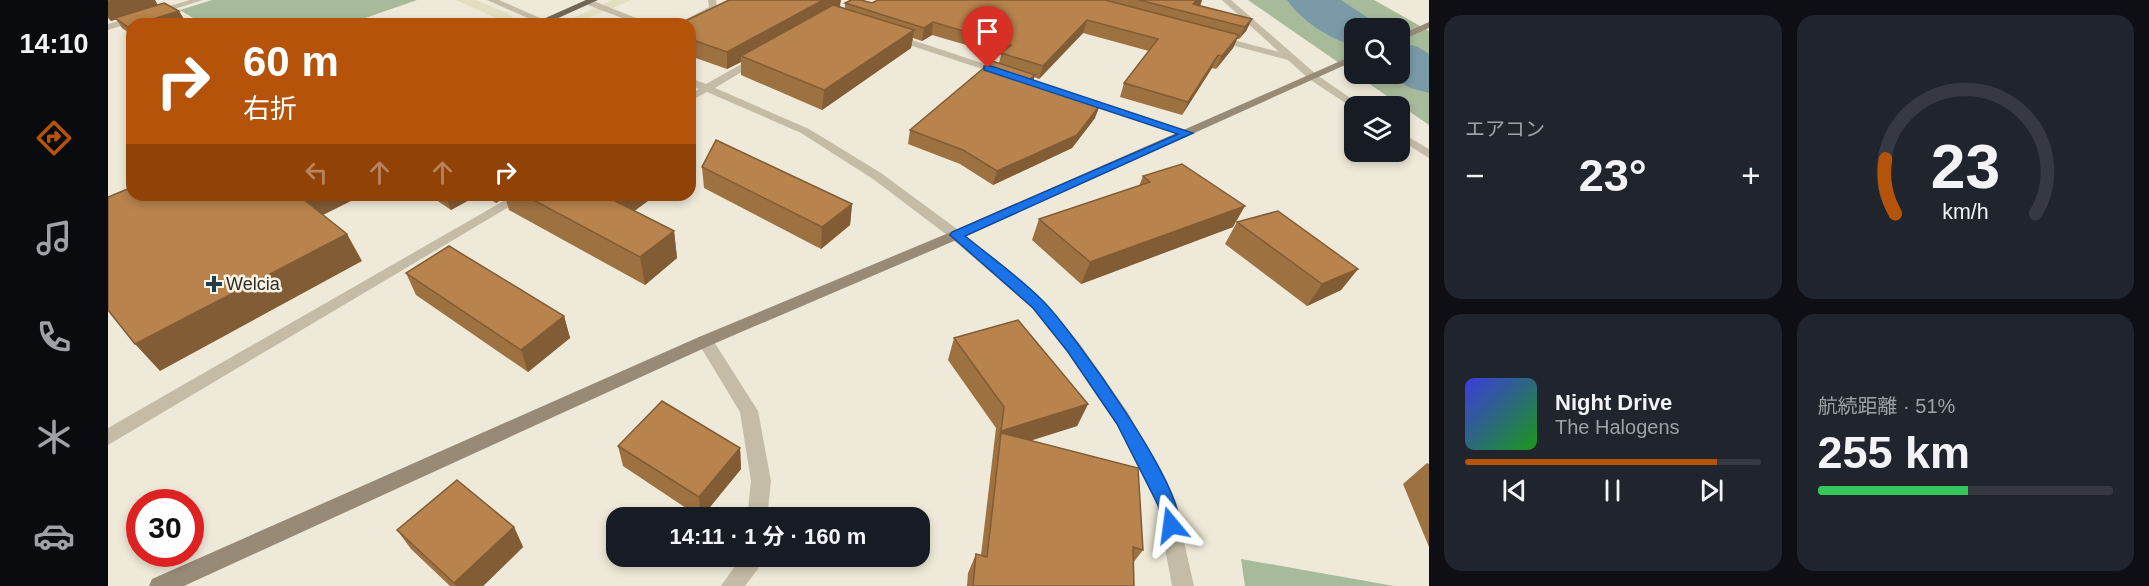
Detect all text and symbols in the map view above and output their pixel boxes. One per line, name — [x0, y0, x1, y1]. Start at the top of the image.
pin — [962, 6, 1013, 68]
icon: arrive — [971, 15, 1004, 48]
map controls — [1344, 18, 1410, 162]
button: search — [1344, 18, 1410, 84]
text: 14:10 — [19, 29, 89, 59]
text: 60 m — [243, 38, 339, 85]
icon: right — [144, 42, 222, 120]
text: 右折 — [243, 94, 297, 124]
button: layers — [1344, 96, 1410, 162]
icon: directions — [33, 117, 75, 159]
text: エアコン — [1465, 118, 1545, 140]
text: 23 — [1931, 132, 2000, 201]
text: 23° — [1579, 150, 1647, 201]
icon: left — [300, 156, 333, 189]
icon: ahead — [363, 156, 396, 189]
icon: ahead — [426, 156, 459, 189]
icon: right — [489, 156, 522, 189]
text: − — [1465, 157, 1484, 194]
text: + — [1741, 157, 1761, 194]
text: km/h — [1942, 200, 1988, 224]
icon: music — [33, 217, 75, 259]
place label: Welcia — [226, 274, 281, 294]
marker: Welcia — [207, 277, 221, 291]
icon: phone — [33, 316, 75, 358]
text: Night Drive — [1555, 390, 1672, 415]
text: 航続距離 · 51% — [1818, 395, 1955, 417]
icon: climate — [33, 416, 75, 458]
text: The Halogens — [1555, 416, 1680, 438]
text: 255 km — [1818, 427, 1970, 478]
icon: previous — [1498, 474, 1531, 507]
icon: pause — [1596, 474, 1629, 507]
icon: next — [1695, 474, 1728, 507]
speed limit sign: 30 — [126, 489, 204, 567]
position arrow — [1139, 493, 1203, 557]
icon: car — [33, 515, 75, 557]
text: 14:11 · 1 分 · 160 m — [670, 524, 866, 549]

